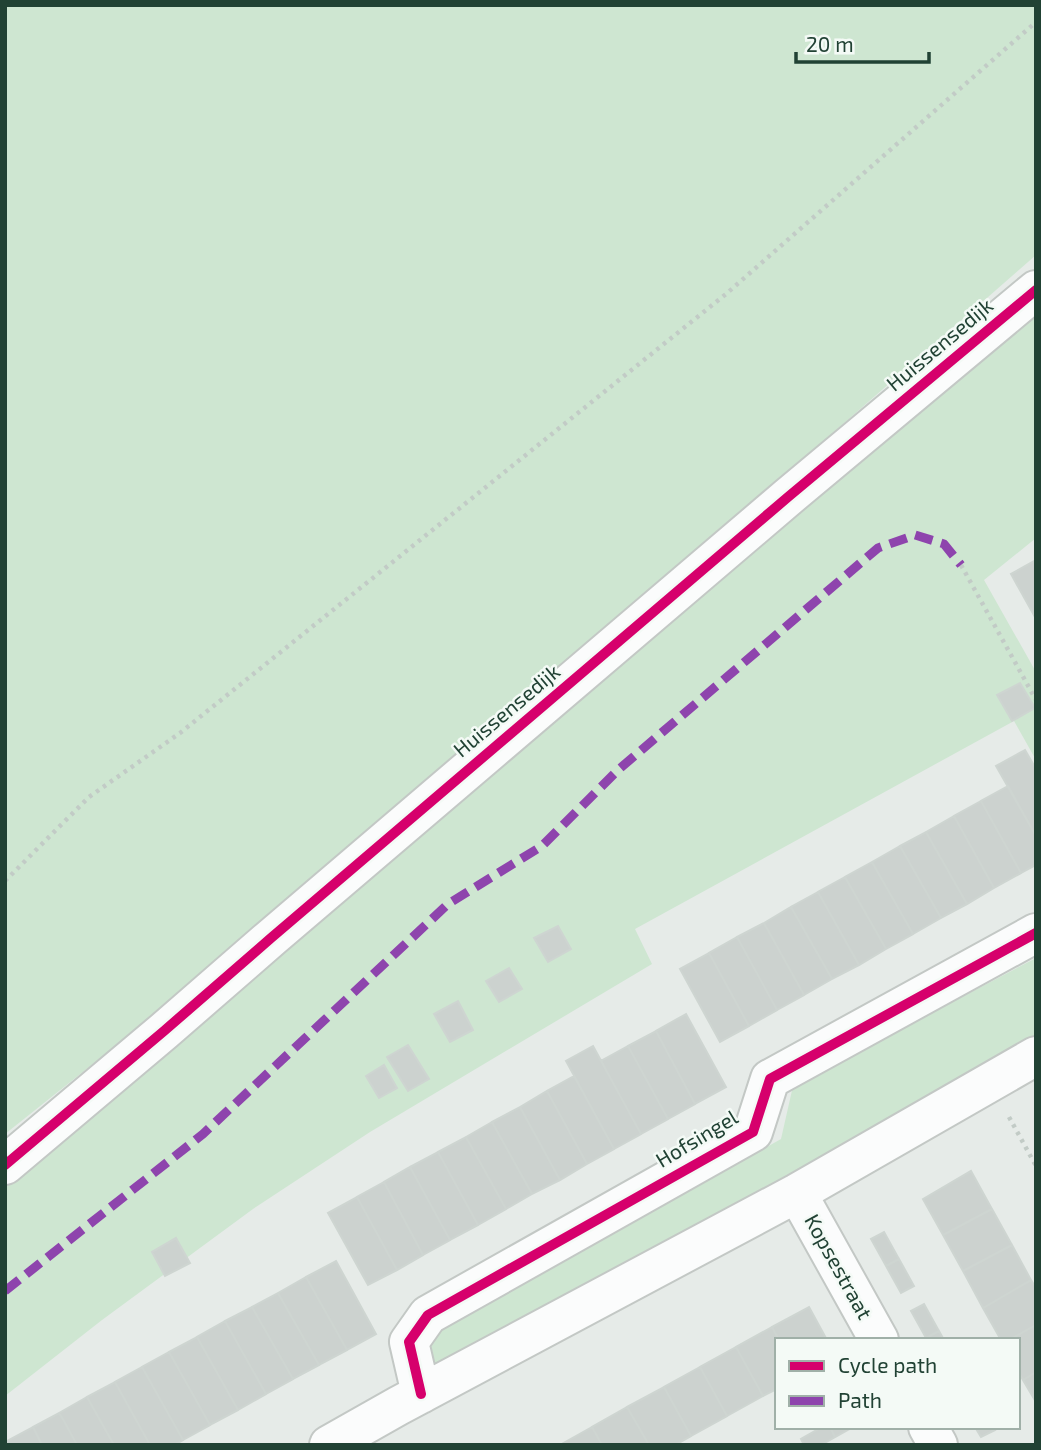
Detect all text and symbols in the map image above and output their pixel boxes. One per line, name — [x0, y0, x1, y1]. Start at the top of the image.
scale bar — [796, 21, 929, 65]
text: 20 m — [806, 31, 854, 56]
street label: Huissensedijk — [881, 292, 998, 396]
street label: Huissensedijk — [448, 658, 565, 762]
street label: Hofsingel — [651, 1103, 742, 1172]
street label: Kopsestraat — [800, 1209, 878, 1323]
legend — [775, 1338, 1020, 1429]
text: Cycle path — [838, 1352, 937, 1377]
text: Path — [838, 1387, 882, 1412]

